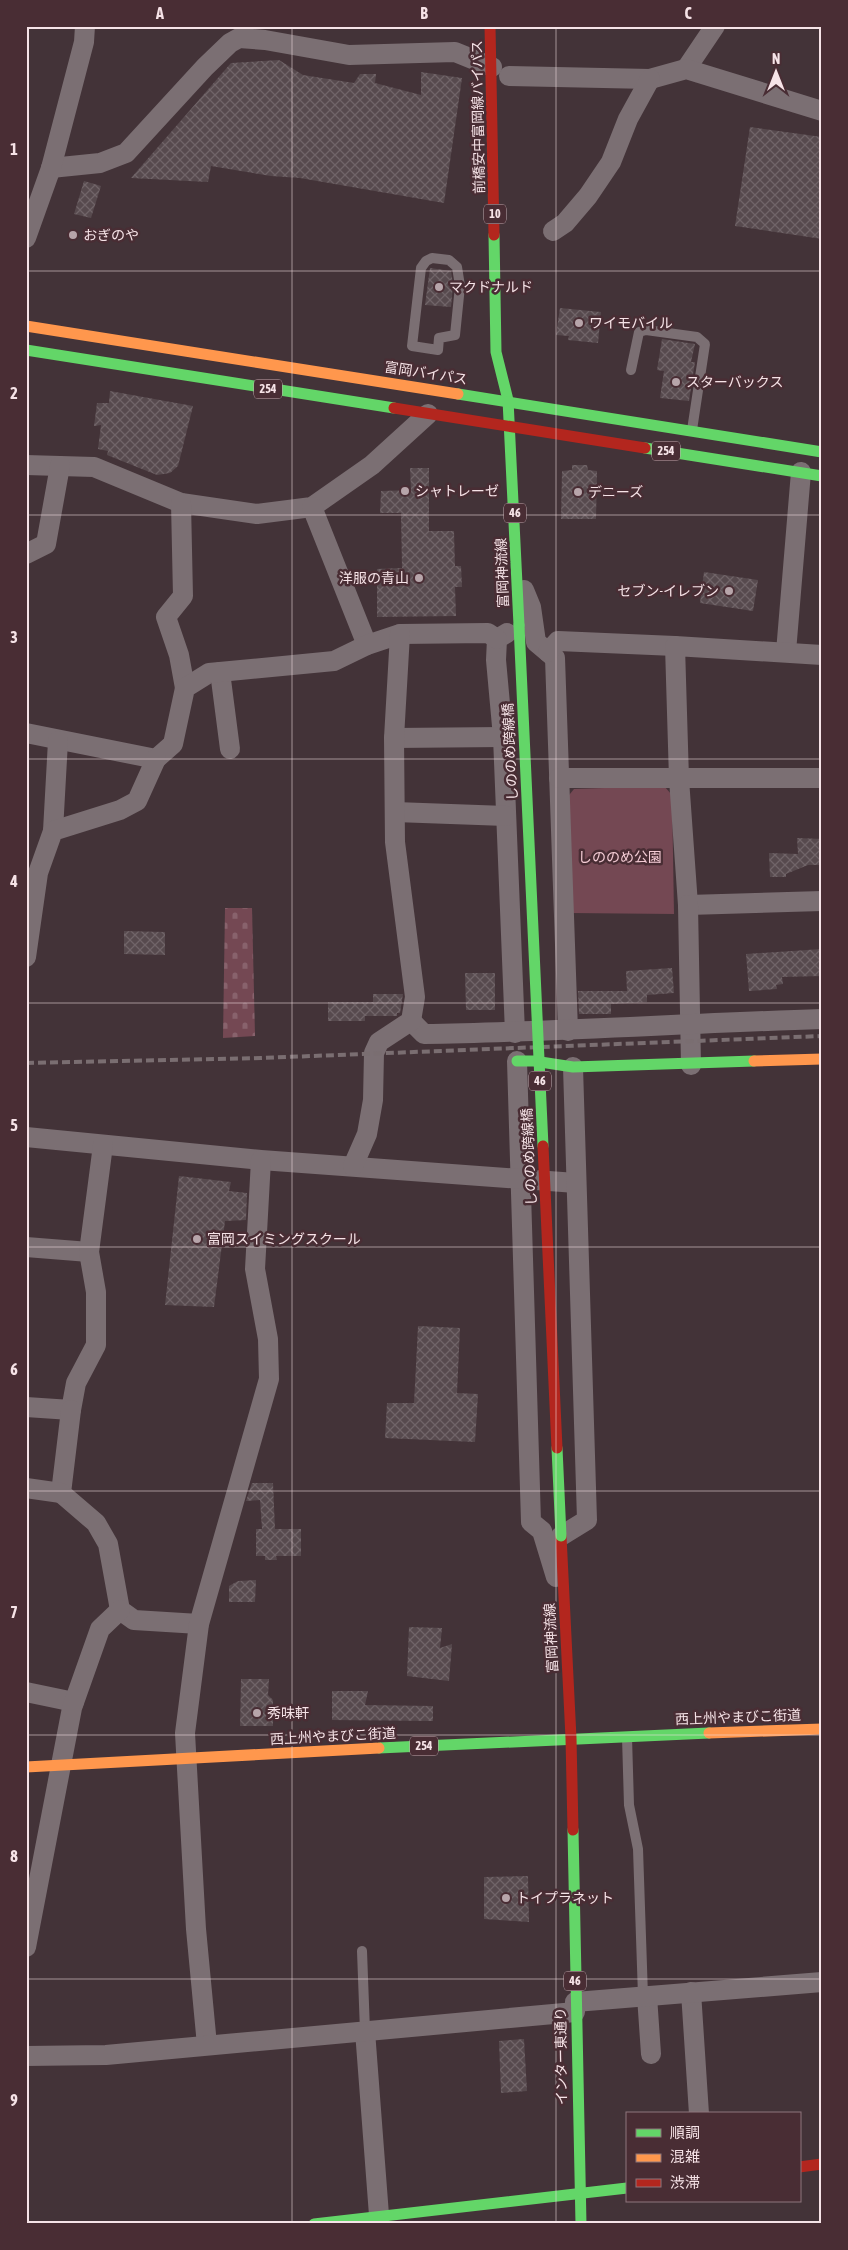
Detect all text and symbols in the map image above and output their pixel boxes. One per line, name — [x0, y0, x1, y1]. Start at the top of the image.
text: A — [155, 4, 164, 22]
text: B — [420, 4, 428, 22]
text: C — [684, 4, 692, 22]
street label: 前橋安中富岡線バイパス — [469, 40, 487, 194]
north arrow — [750, 48, 800, 98]
text: N — [772, 51, 780, 67]
text: 1 — [10, 140, 18, 158]
road number: 10 — [484, 204, 506, 223]
place label: おぎのや — [83, 227, 139, 243]
marker: おぎのや — [67, 229, 79, 241]
place label: マクドナルド — [449, 279, 533, 295]
marker: マクドナルド — [433, 281, 445, 293]
place label: ワイモバイル — [589, 315, 673, 331]
marker: ワイモバイル — [573, 317, 585, 329]
street label: 富岡バイパス — [383, 359, 469, 387]
place label: スターバックス — [686, 374, 783, 390]
marker: スターバックス — [670, 376, 682, 388]
road number: 254 — [254, 379, 282, 398]
text: 2 — [10, 384, 18, 402]
road number: 254 — [652, 442, 680, 461]
place label: シャトレーゼ — [415, 483, 499, 499]
place label: デニーズ — [588, 484, 643, 500]
marker: シャトレーゼ — [399, 485, 411, 497]
marker: デニーズ — [572, 486, 584, 498]
road number: 46 — [504, 503, 526, 522]
street label: 富岡神流線 — [493, 538, 511, 608]
place label: 洋服の青山 — [339, 570, 409, 586]
marker: 洋服の青山 — [413, 572, 425, 584]
place label: セブン-イレブン — [618, 583, 719, 599]
marker: セブン-イレブン — [723, 585, 735, 597]
text: 3 — [10, 628, 18, 646]
street label: しののめ跨線橋 — [499, 703, 521, 801]
park label: しののめ公園 — [578, 849, 662, 865]
text: 4 — [9, 872, 18, 890]
road number: 46 — [529, 1072, 551, 1090]
street label: しののめ跨線橋 — [518, 1108, 540, 1206]
text: 5 — [10, 1116, 18, 1134]
place label: 富岡スイミングスクール — [207, 1231, 361, 1247]
marker: 富岡スイミングスクール — [191, 1233, 203, 1245]
text: 6 — [10, 1360, 18, 1378]
text: 7 — [10, 1603, 18, 1621]
street label: 富岡神流線 — [541, 1603, 561, 1673]
place label: 秀味軒 — [267, 1705, 309, 1721]
marker: 秀味軒 — [251, 1707, 263, 1719]
street label: 西上州やまびこ街道 — [675, 1707, 801, 1727]
street label: 西上州やまびこ街道 — [270, 1725, 396, 1747]
road number: 254 — [410, 1736, 438, 1755]
text: 8 — [10, 1847, 18, 1865]
place label: トイプラネット — [516, 1890, 614, 1906]
marker: トイプラネット — [500, 1892, 512, 1904]
road number: 46 — [564, 1972, 586, 1990]
street label: インター東通り — [552, 2007, 570, 2105]
text: 9 — [10, 2091, 18, 2109]
legend — [626, 2112, 800, 2202]
text: 順調 — [670, 2124, 700, 2141]
text: 混雑 — [670, 2148, 700, 2165]
text: 渋滞 — [670, 2174, 700, 2191]

